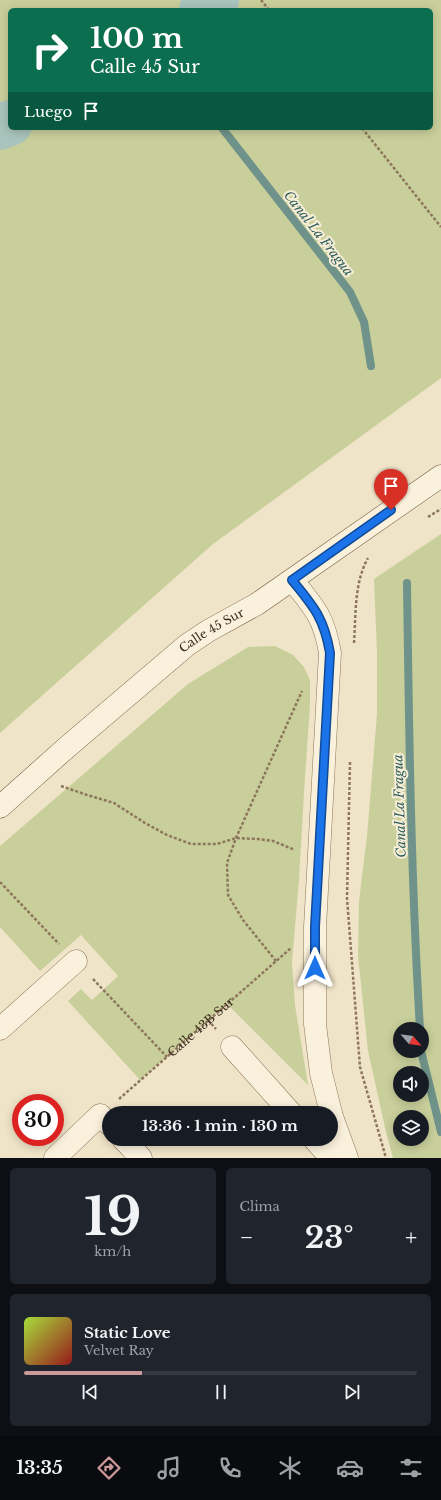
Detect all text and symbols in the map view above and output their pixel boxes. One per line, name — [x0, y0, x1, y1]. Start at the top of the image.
text: 100 m — [90, 21, 183, 56]
icon: right — [24, 24, 76, 76]
text: Calle 45 Sur — [90, 56, 200, 78]
icon: arrive — [80, 100, 102, 122]
text: Luego — [24, 102, 72, 121]
water label: Canal La Fragua — [280, 187, 357, 279]
pin — [374, 469, 408, 510]
icon: arrive — [380, 475, 402, 497]
street label: Calle 45 Sur — [176, 605, 247, 656]
water label: Canal La Fragua — [389, 754, 410, 858]
position arrow — [294, 947, 336, 989]
street label: Calle 43B Sur — [164, 993, 237, 1060]
north arrow — [393, 1022, 429, 1058]
map controls — [393, 1022, 429, 1146]
button: sound — [393, 1066, 429, 1102]
speed limit sign: 30 — [12, 1094, 64, 1146]
button: layers — [393, 1110, 429, 1146]
text: 13:36 · 1 min · 130 m — [142, 1116, 298, 1135]
text: 19 — [84, 1185, 142, 1249]
text: Clima — [240, 1198, 280, 1215]
text: 23° — [305, 1219, 354, 1256]
text: − — [240, 1224, 253, 1251]
text: + — [405, 1224, 417, 1251]
text: km/h — [94, 1243, 131, 1260]
text: Static Love — [84, 1323, 170, 1342]
text: Velvet Ray — [84, 1342, 154, 1359]
icon: previous — [79, 1381, 101, 1403]
icon: pause — [210, 1381, 232, 1403]
icon: next — [341, 1381, 363, 1403]
icon: directions — [95, 1454, 123, 1482]
icon: music — [155, 1454, 183, 1482]
icon: phone — [216, 1454, 244, 1482]
icon: climate — [276, 1454, 304, 1482]
icon: car — [336, 1454, 364, 1482]
icon: filters — [397, 1454, 425, 1482]
text: 13:35 — [16, 1457, 63, 1479]

